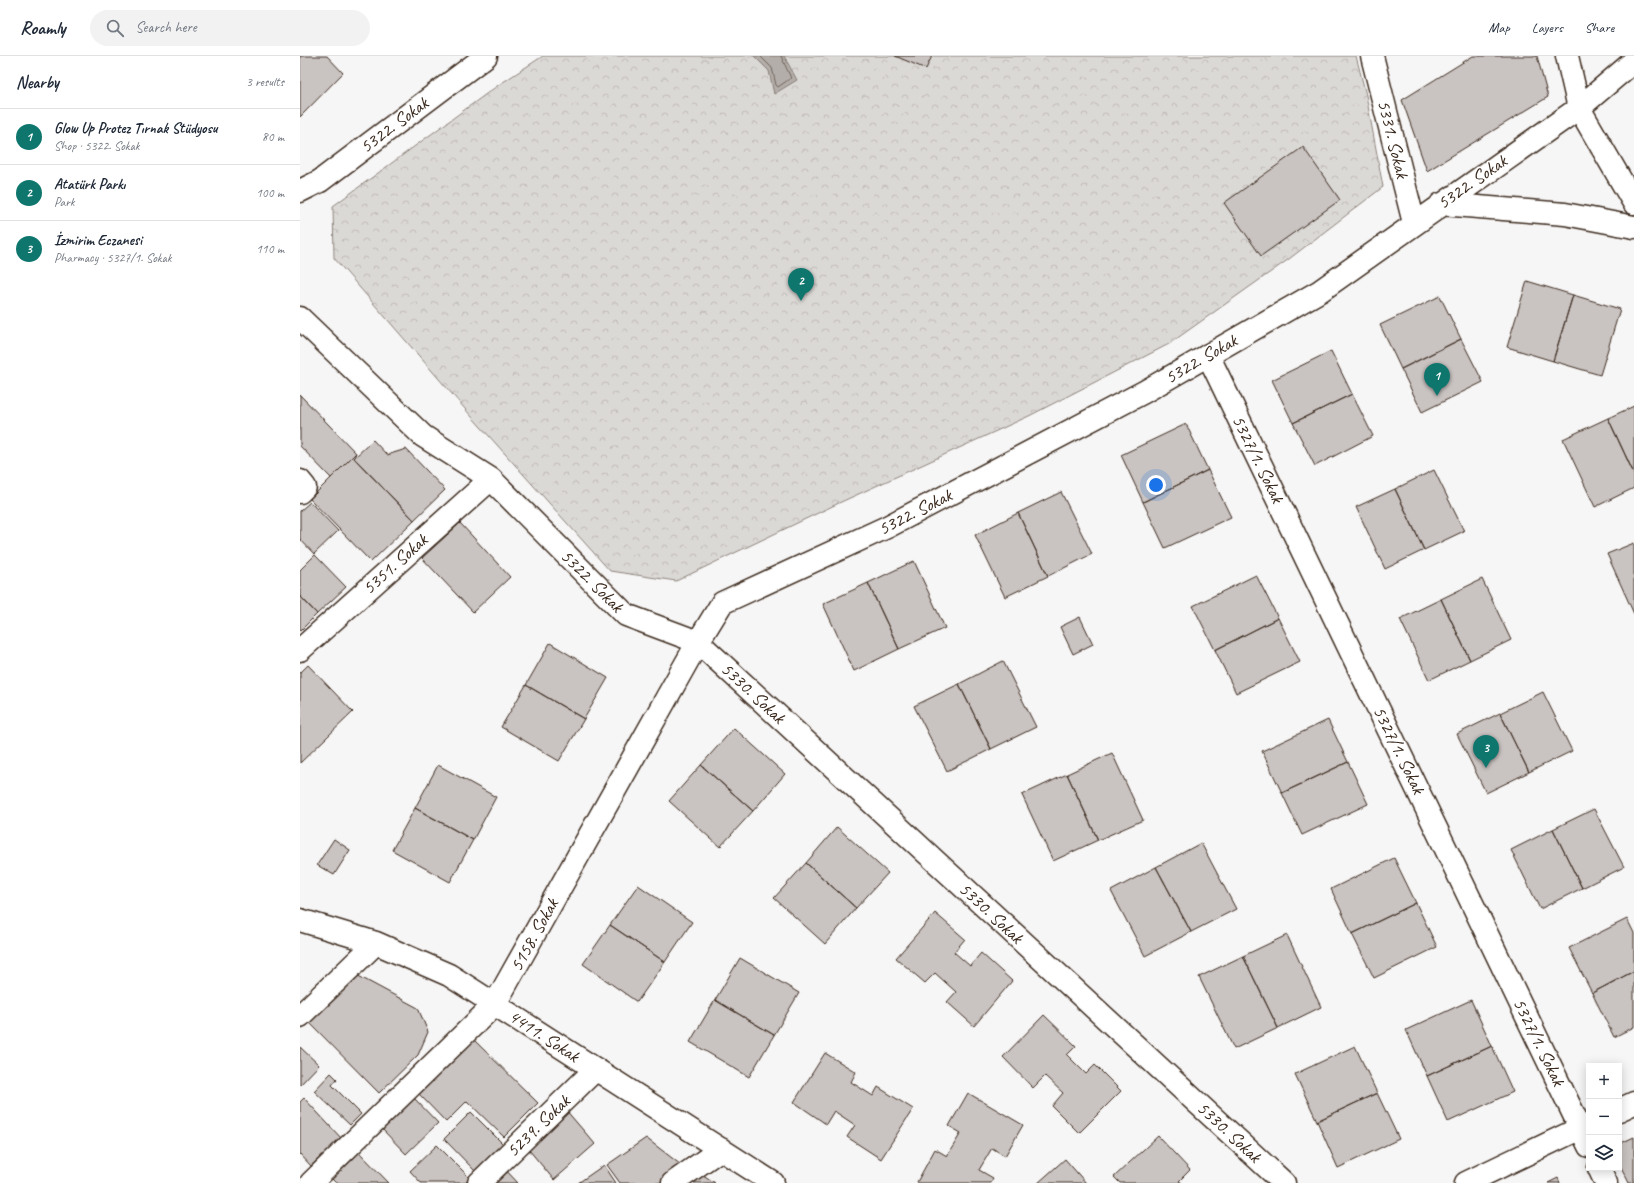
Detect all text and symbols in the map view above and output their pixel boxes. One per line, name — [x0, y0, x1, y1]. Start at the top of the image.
search box — [90, 10, 370, 46]
text: Roamly — [20, 16, 66, 40]
icon: search — [104, 17, 126, 39]
text: Search here — [136, 18, 197, 37]
text: Map — [1488, 19, 1510, 36]
text: Layers — [1532, 19, 1563, 36]
text: Share — [1585, 19, 1614, 36]
text: Nearby — [16, 72, 59, 93]
text: 3 results — [246, 74, 284, 90]
street label: 5322. Sokak — [355, 91, 434, 159]
street label: 5331. Sokak — [1372, 97, 1415, 182]
text: Glow Up Protez Tırnak Stüdyosu — [54, 119, 217, 138]
text: 1 — [26, 129, 32, 145]
text: 80 m — [262, 129, 284, 145]
text: Shop · 5322. Sokak — [54, 138, 139, 154]
street label: 5322. Sokak — [1432, 149, 1512, 215]
text: Atatürk Parkı — [54, 175, 125, 194]
text: 2 — [26, 185, 32, 201]
text: 100 m — [256, 185, 284, 201]
text: Park — [54, 194, 75, 210]
text: İzmirim Eczanesi — [54, 231, 142, 250]
text: 3 — [26, 241, 32, 257]
text: 110 m — [256, 241, 284, 257]
text: Pharmacy · 5327/1. Sokak — [54, 250, 172, 266]
pin: 2 — [788, 268, 814, 301]
street label: 5322. Sokak — [1160, 328, 1242, 389]
pin: 1 — [1424, 363, 1450, 396]
street label: 5327/1. Sokak — [1226, 411, 1290, 508]
your location — [1146, 475, 1166, 495]
street label: 5322. Sokak — [874, 483, 957, 541]
street label: 5351. Sokak — [357, 528, 433, 600]
street label: 5322. Sokak — [555, 544, 629, 618]
street label: 5330. Sokak — [716, 657, 791, 730]
street label: 5327/1. Sokak — [1367, 702, 1431, 799]
pin: 3 — [1473, 735, 1499, 768]
street label: 5330. Sokak — [954, 877, 1029, 950]
street label: 5158. Sokak — [504, 893, 564, 976]
street label: 5327/1. Sokak — [1507, 994, 1571, 1091]
street label: 4411. Sokak — [504, 1004, 585, 1068]
map controls — [1586, 1063, 1622, 1171]
button: + — [1586, 1063, 1622, 1099]
street label: 5239. Sokak — [501, 1089, 576, 1162]
street label: 5330. Sokak — [1192, 1096, 1267, 1169]
button: − — [1586, 1099, 1622, 1135]
button: layers — [1586, 1135, 1622, 1171]

